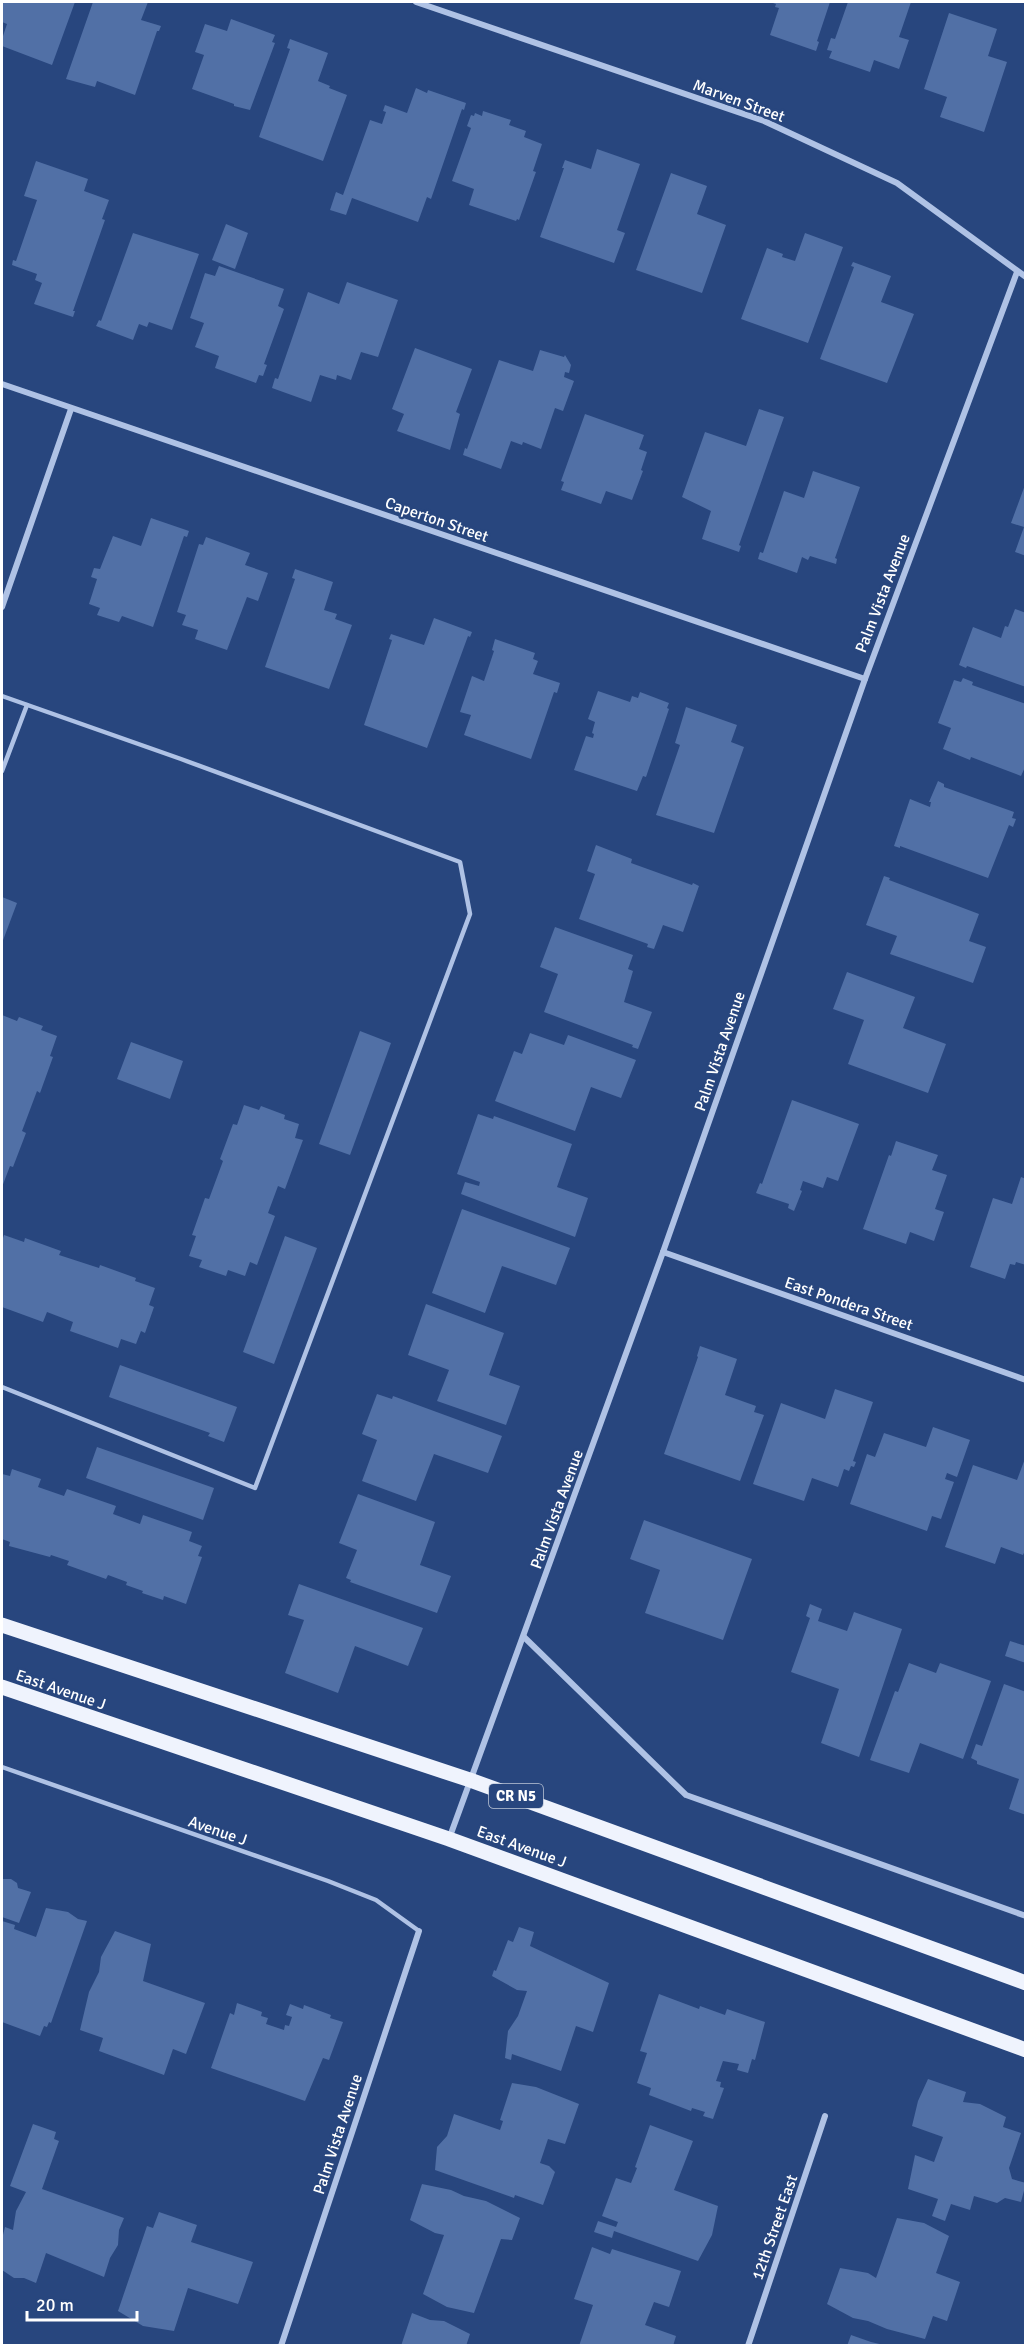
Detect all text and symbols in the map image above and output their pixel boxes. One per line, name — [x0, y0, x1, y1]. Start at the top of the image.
street label: Marven Street — [690, 75, 788, 127]
street label: Caperton Street — [382, 493, 491, 547]
street label: Palm Vista Avenue — [851, 531, 915, 656]
street label: Palm Vista Avenue — [690, 989, 750, 1114]
street label: East Pondera Street — [782, 1273, 916, 1335]
street label: Palm Vista Avenue — [526, 1447, 588, 1572]
street label: East Avenue J — [13, 1665, 108, 1715]
road number: CR N5 — [489, 1784, 543, 1808]
street label: Avenue J — [186, 1812, 250, 1850]
street label: East Avenue J — [474, 1821, 569, 1872]
street label: Palm Vista Avenue — [309, 2071, 367, 2197]
street label: 12th Street East — [748, 2172, 802, 2283]
scale bar — [27, 2284, 136, 2322]
text: 20 m — [36, 2294, 74, 2316]

